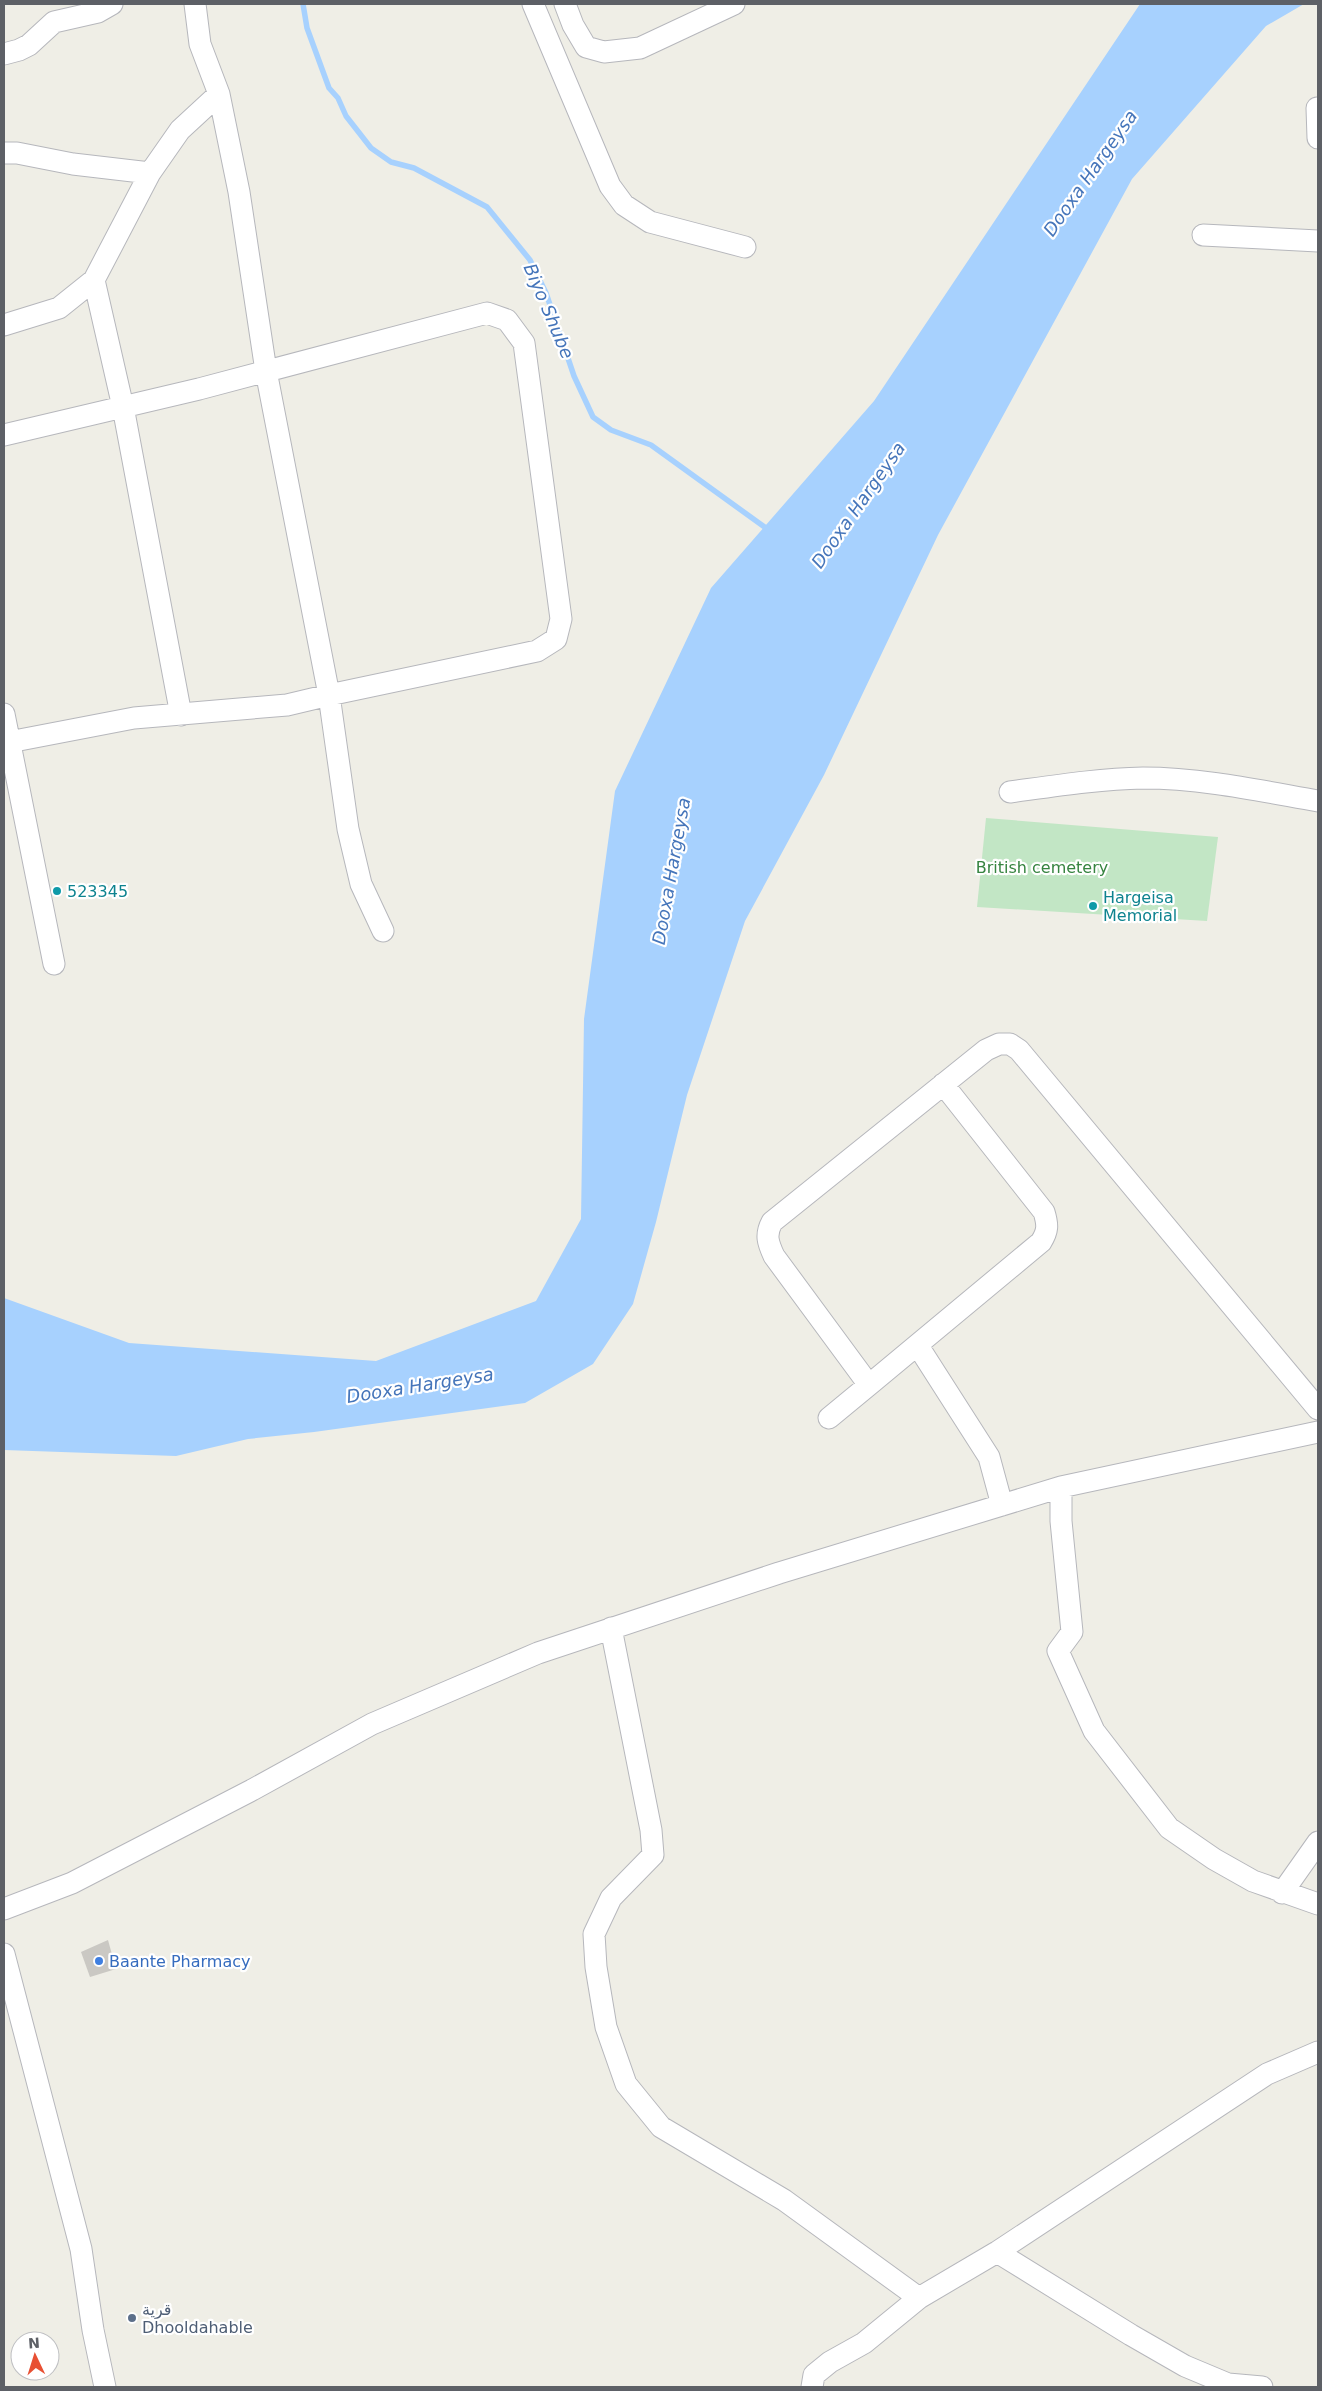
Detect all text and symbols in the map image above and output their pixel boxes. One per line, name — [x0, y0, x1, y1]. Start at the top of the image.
water label: Dooxa Hargeysa — [1039, 106, 1141, 240]
water label: Biyo Shube — [520, 260, 578, 362]
water label: Dooxa Hargeysa — [807, 438, 909, 572]
water label: Dooxa Hargeysa — [648, 796, 694, 946]
park label: British cemetery — [976, 858, 1108, 877]
place label: 523345 — [67, 882, 128, 901]
marker: 523345 — [51, 885, 63, 897]
place label: Hargeisa Memorial — [1103, 888, 1177, 925]
marker: Hargeisa Memorial — [1087, 900, 1099, 912]
water label: Dooxa Hargeysa — [345, 1363, 495, 1407]
place label: Baante Pharmacy — [109, 1952, 250, 1971]
marker: Baante Pharmacy — [93, 1955, 105, 1967]
place label: قرية Dhooldahable — [142, 2300, 253, 2337]
marker: قرية Dhooldahable — [126, 2312, 138, 2324]
north arrow — [10, 2331, 60, 2381]
text: N — [28, 2335, 40, 2351]

